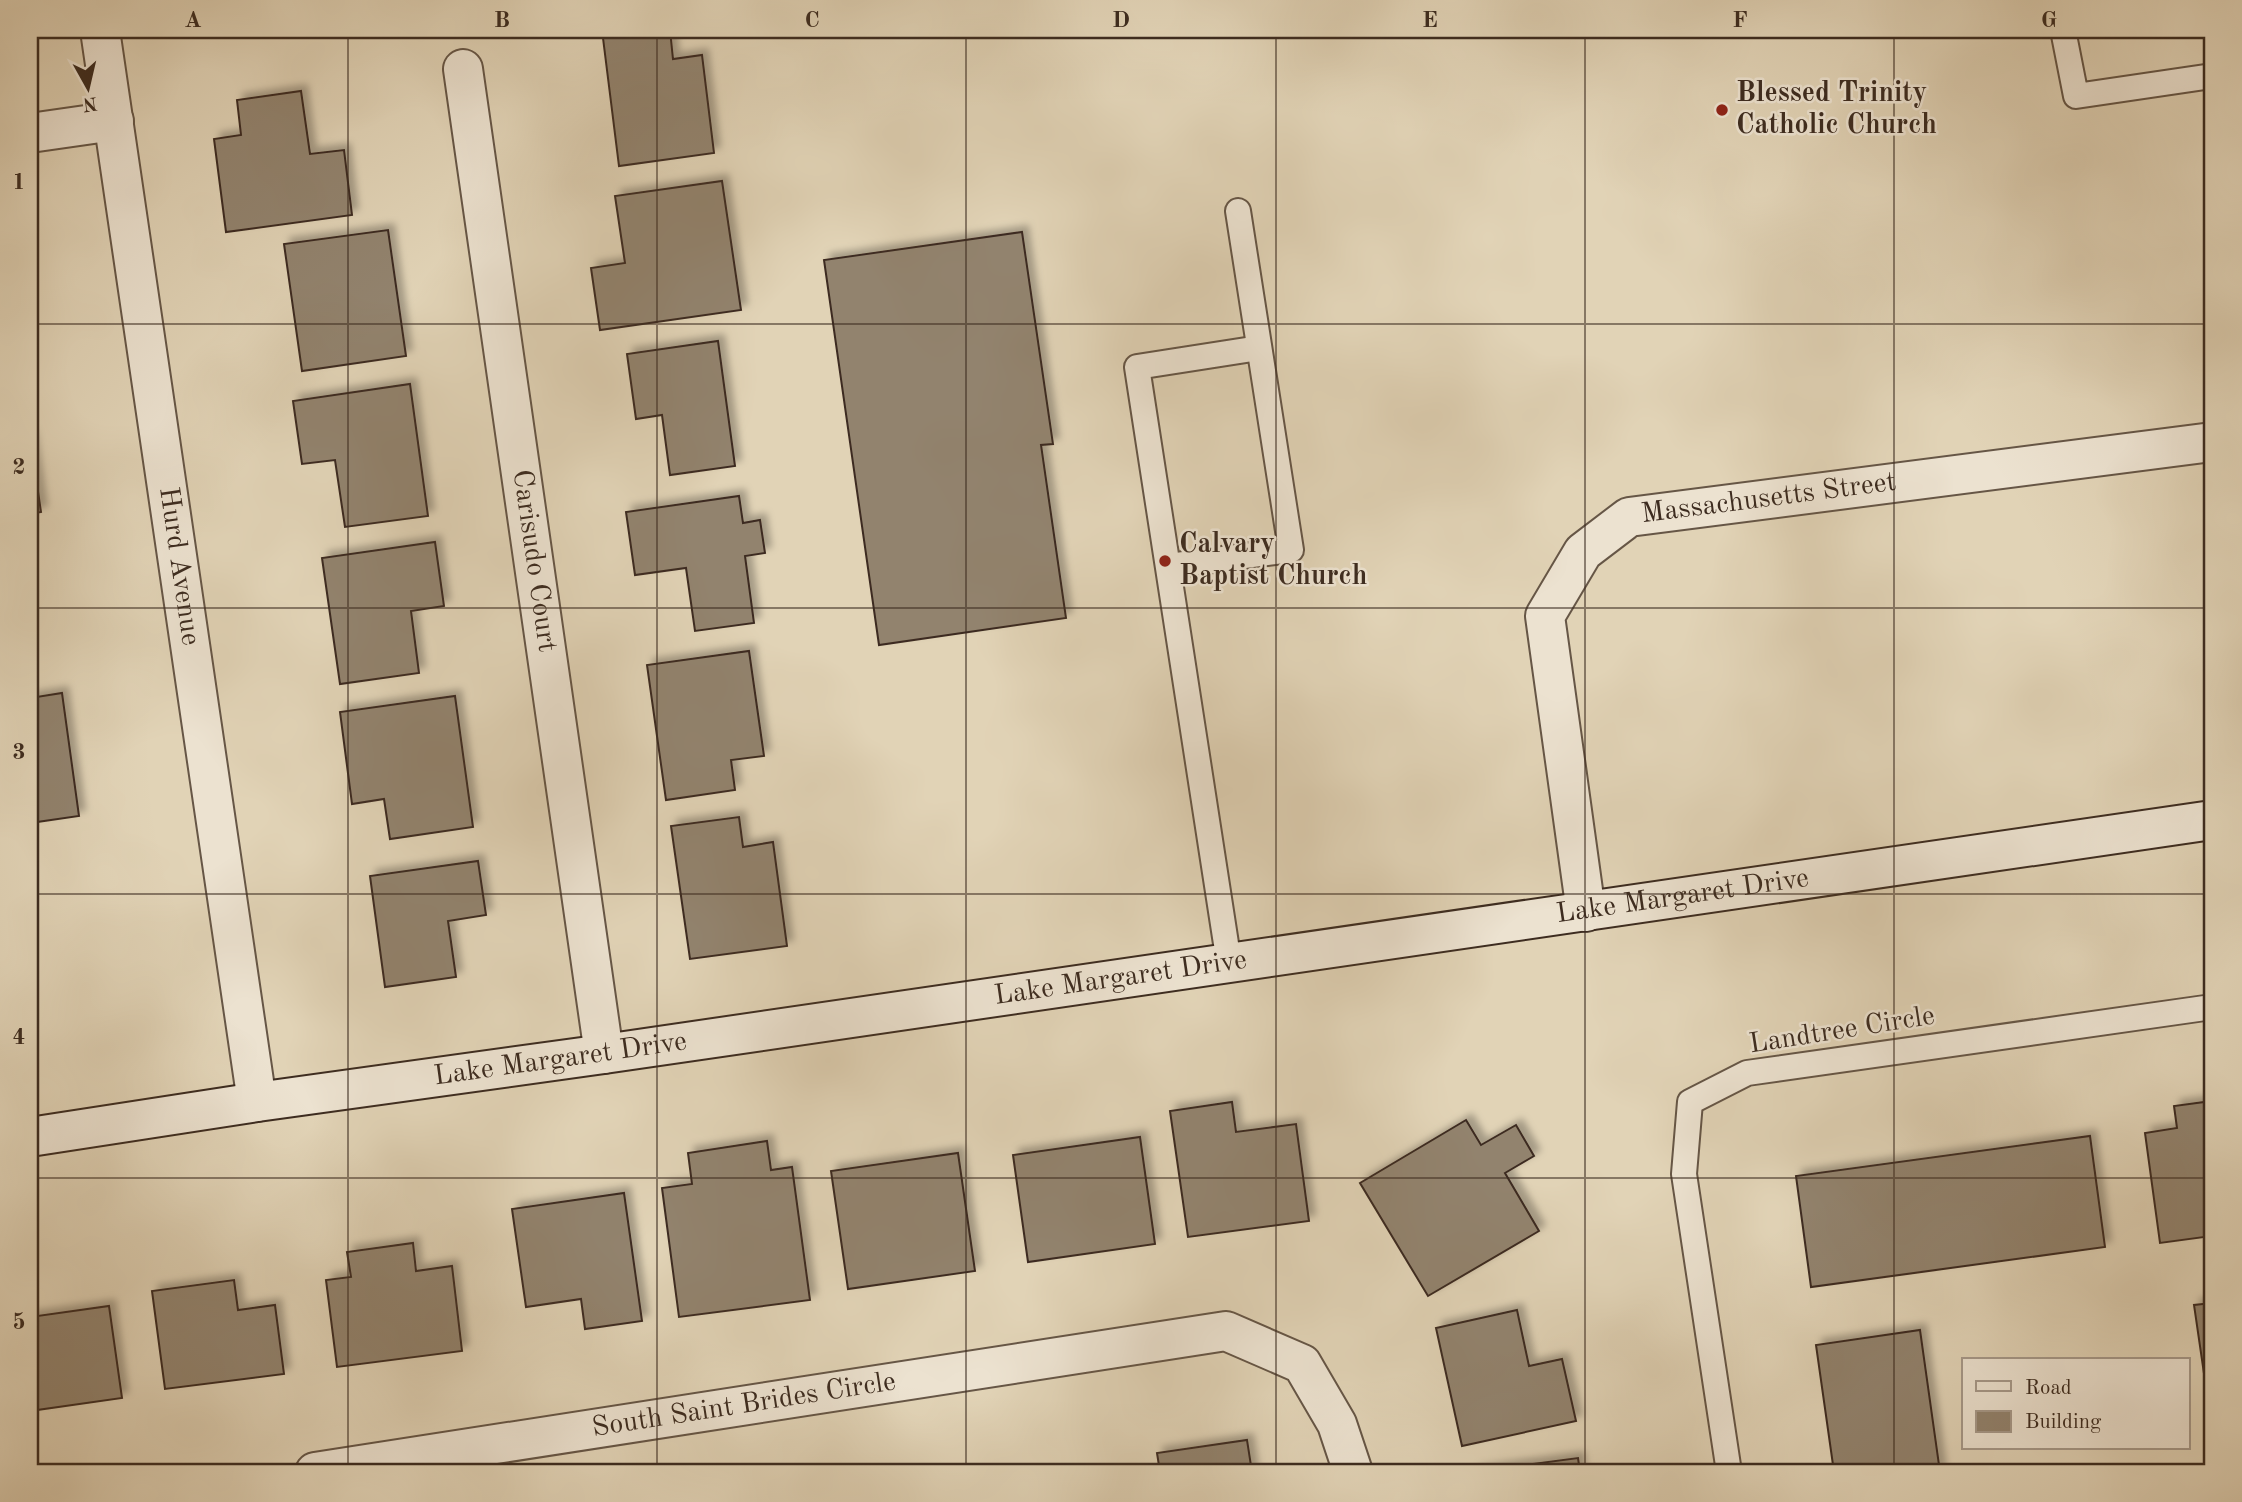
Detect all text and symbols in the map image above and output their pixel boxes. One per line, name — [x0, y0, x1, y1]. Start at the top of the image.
text: A — [184, 9, 202, 32]
text: B — [494, 9, 510, 32]
text: C — [804, 9, 820, 32]
text: D — [1112, 9, 1130, 32]
text: E — [1422, 9, 1438, 32]
text: F — [1732, 9, 1748, 32]
text: G — [2041, 9, 2057, 32]
north arrow — [52, 52, 122, 122]
place label: Blessed Trinity Catholic Church — [1736, 80, 1937, 140]
text: N — [81, 92, 99, 113]
marker: Blessed Trinity Catholic Church — [1714, 102, 1730, 118]
text: 1 — [12, 171, 26, 194]
text: 2 — [12, 456, 26, 479]
street label: Carisudo Court — [507, 468, 560, 654]
street label: Massachusetts Street — [1640, 469, 1898, 529]
street label: Hurd Avenue — [153, 485, 204, 647]
place label: Calvary Baptist Church — [1179, 531, 1367, 591]
marker: Calvary Baptist Church — [1157, 553, 1173, 569]
text: 3 — [12, 741, 26, 764]
street label: Lake Margaret Drive — [1554, 865, 1811, 929]
street label: Lake Margaret Drive — [992, 947, 1249, 1011]
street label: Landtree Circle — [1747, 1002, 1937, 1060]
text: 4 — [12, 1026, 26, 1049]
street label: Lake Margaret Drive — [432, 1028, 689, 1091]
text: 5 — [12, 1311, 26, 1334]
legend — [1962, 1358, 2190, 1450]
street label: South Saint Brides Circle — [590, 1368, 898, 1443]
text: Road — [2025, 1378, 2072, 1399]
text: Building — [2025, 1412, 2102, 1433]

